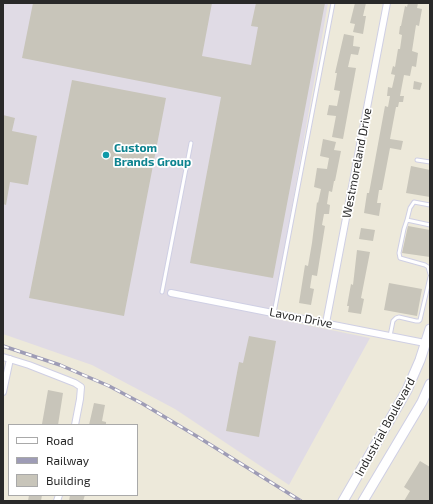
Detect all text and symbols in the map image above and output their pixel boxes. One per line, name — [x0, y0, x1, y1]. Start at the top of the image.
street label: Westmoreland Drive — [339, 107, 375, 219]
place label: Custom Brands Group — [114, 141, 191, 169]
marker: Custom Brands Group — [101, 150, 111, 160]
street label: Lavon Drive — [268, 305, 334, 331]
street label: Industrial Boulevard — [352, 375, 418, 479]
legend — [8, 424, 138, 496]
text: Road — [46, 433, 74, 447]
text: Railway — [46, 453, 89, 467]
text: Building — [46, 473, 90, 487]

